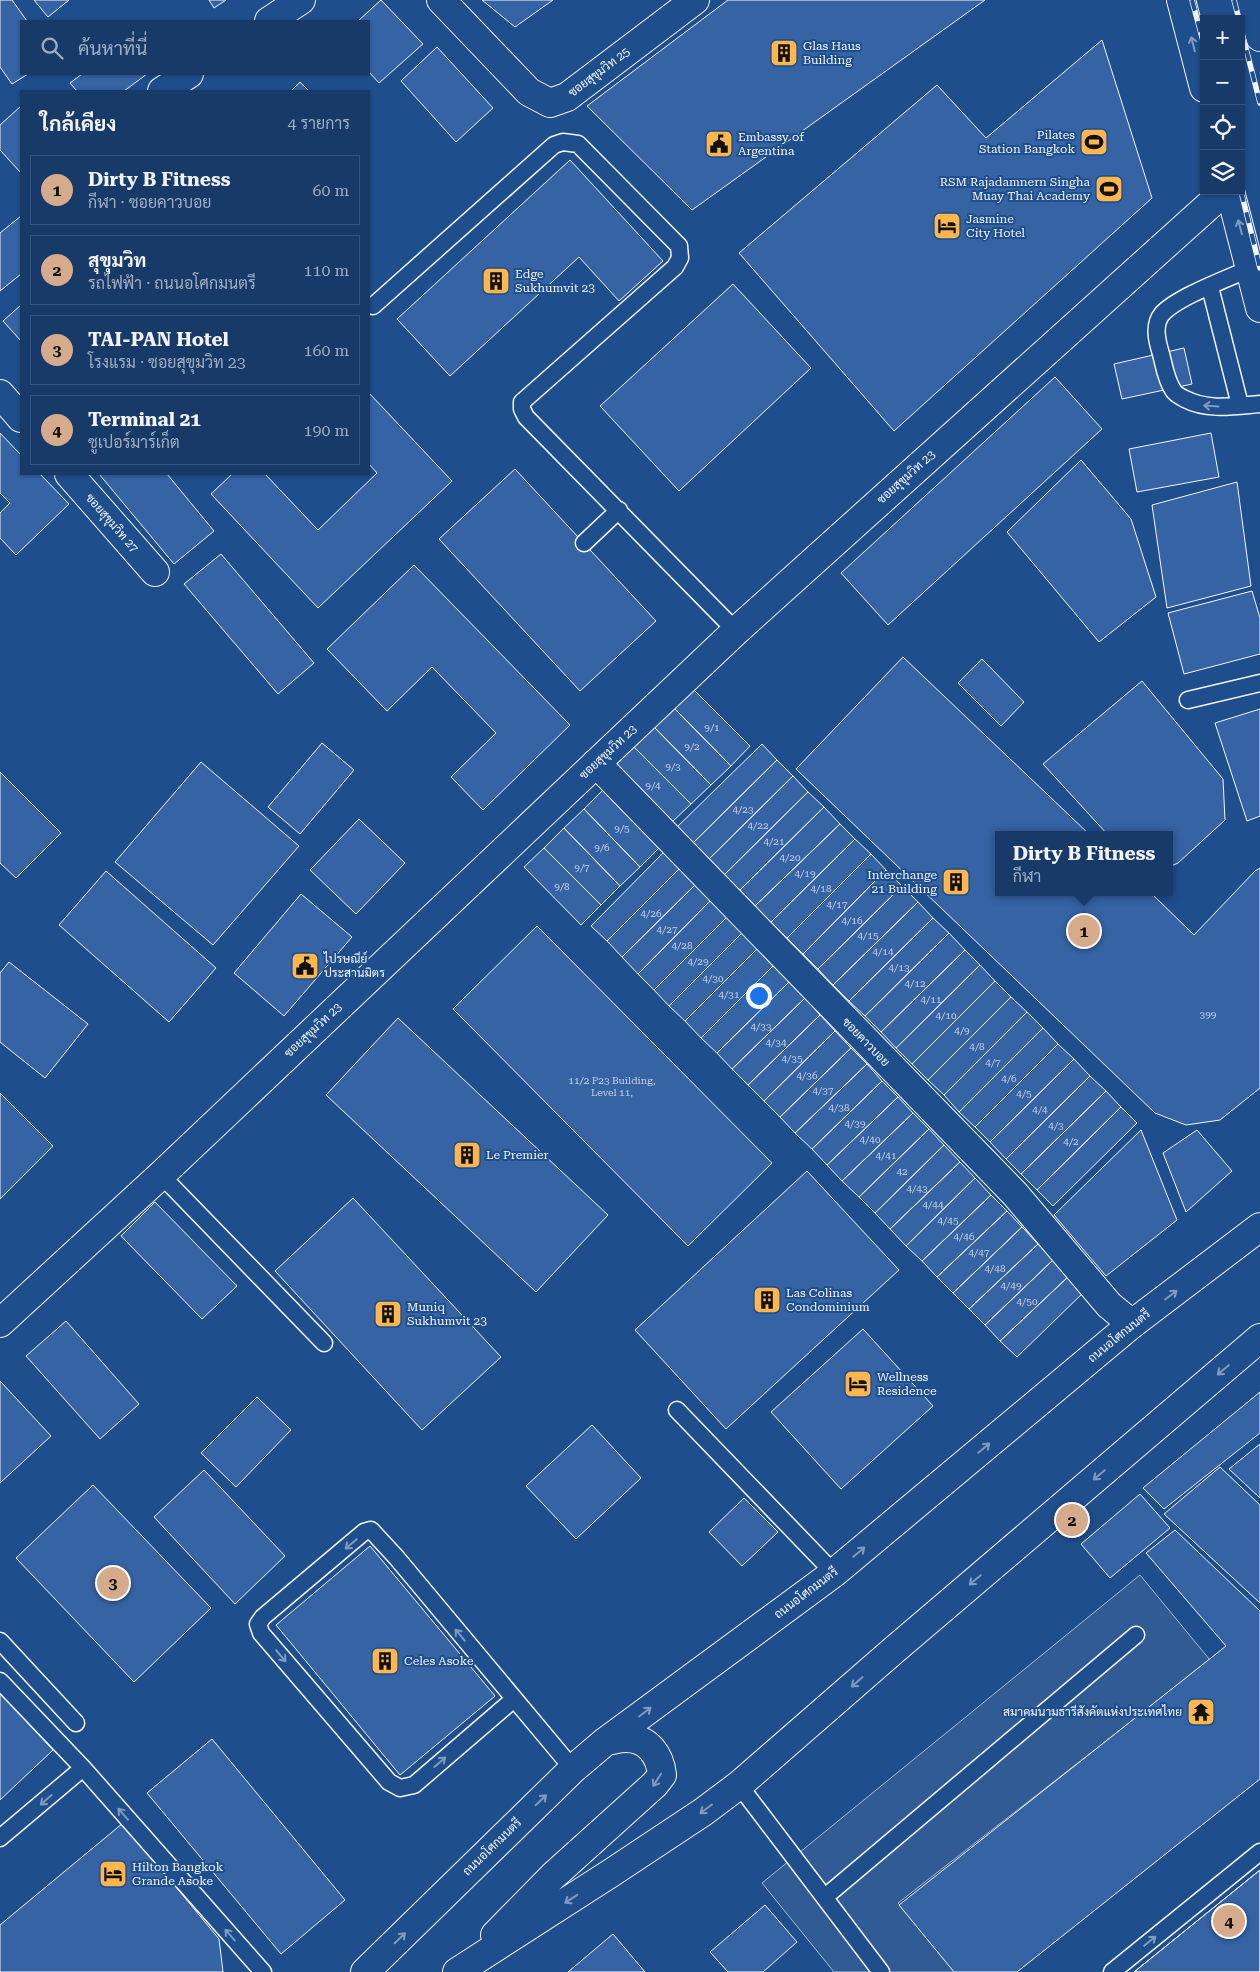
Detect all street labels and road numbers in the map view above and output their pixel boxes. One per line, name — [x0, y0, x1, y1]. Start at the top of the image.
street label: ซอยสุขุมวิท 25 — [566, 44, 634, 101]
street label: ซอยสุขุมวิท 23 — [874, 447, 939, 508]
street label: ซอยสุขุมวิท 27 — [81, 491, 141, 557]
street label: ซอยสุขุมวิท 23 — [576, 722, 641, 784]
street label: ซอยสุขุมวิท 23 — [281, 1000, 346, 1062]
street label: ซอยคาวบอย — [839, 1015, 893, 1069]
street label: ถนนอโศกมนตรี — [1084, 1306, 1153, 1365]
street label: ถนนอโศกมนตรี — [771, 1564, 841, 1621]
street label: ถนนอโศกมนตรี — [459, 1815, 524, 1878]

